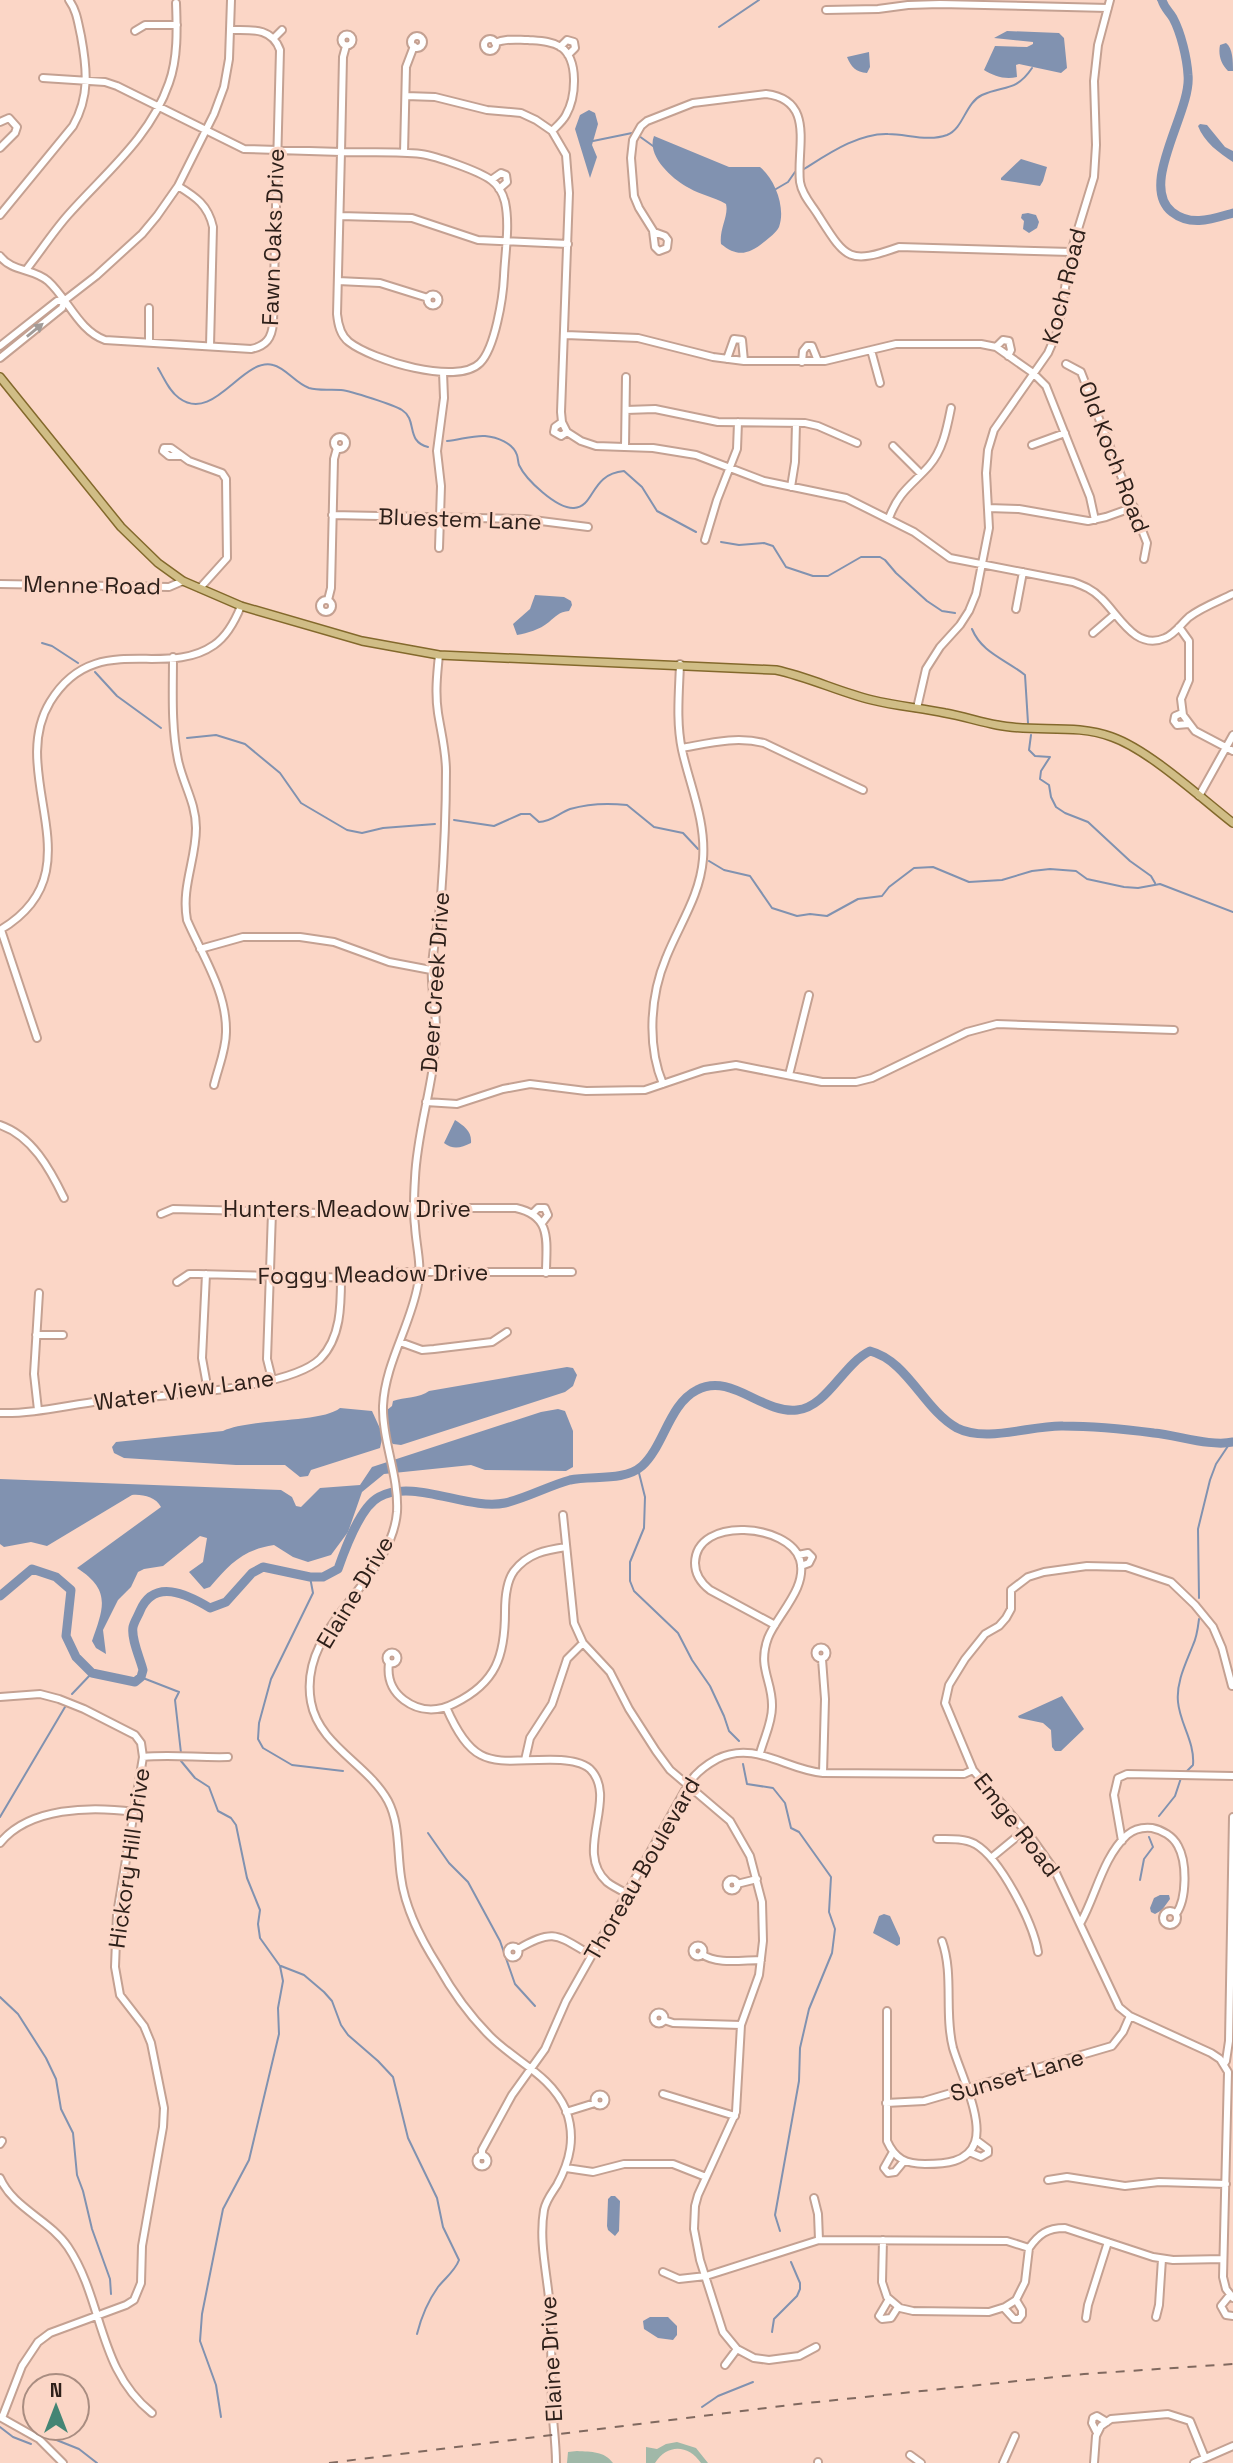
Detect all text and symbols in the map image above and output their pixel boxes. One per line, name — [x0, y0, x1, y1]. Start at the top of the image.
street label: Fawn Oaks Drive — [255, 148, 291, 326]
street label: Koch Road — [1035, 225, 1093, 347]
one-way arrow — [25, 323, 43, 338]
street label: Old Koch Road — [1071, 377, 1157, 537]
street label: Bluestem Lane — [378, 501, 542, 537]
street label: Menne Road — [23, 569, 161, 601]
street label: Deer Creek Drive — [414, 891, 456, 1073]
street label: Hunters Meadow Drive — [223, 1194, 471, 1224]
street label: Foggy Meadow Drive — [257, 1257, 489, 1291]
street label: Water View Lane — [92, 1363, 276, 1417]
street label: Elaine Drive — [310, 1530, 400, 1654]
street label: Hickory Hill Drive — [101, 1766, 157, 1950]
street label: Emge Road — [967, 1767, 1067, 1883]
street label: Thoreau Boulevard — [577, 1772, 707, 1966]
street label: Sunset Lane — [947, 2042, 1087, 2108]
street label: Elaine Drive — [533, 2295, 569, 2423]
north arrow — [21, 2372, 91, 2442]
text: N — [50, 2378, 62, 2403]

